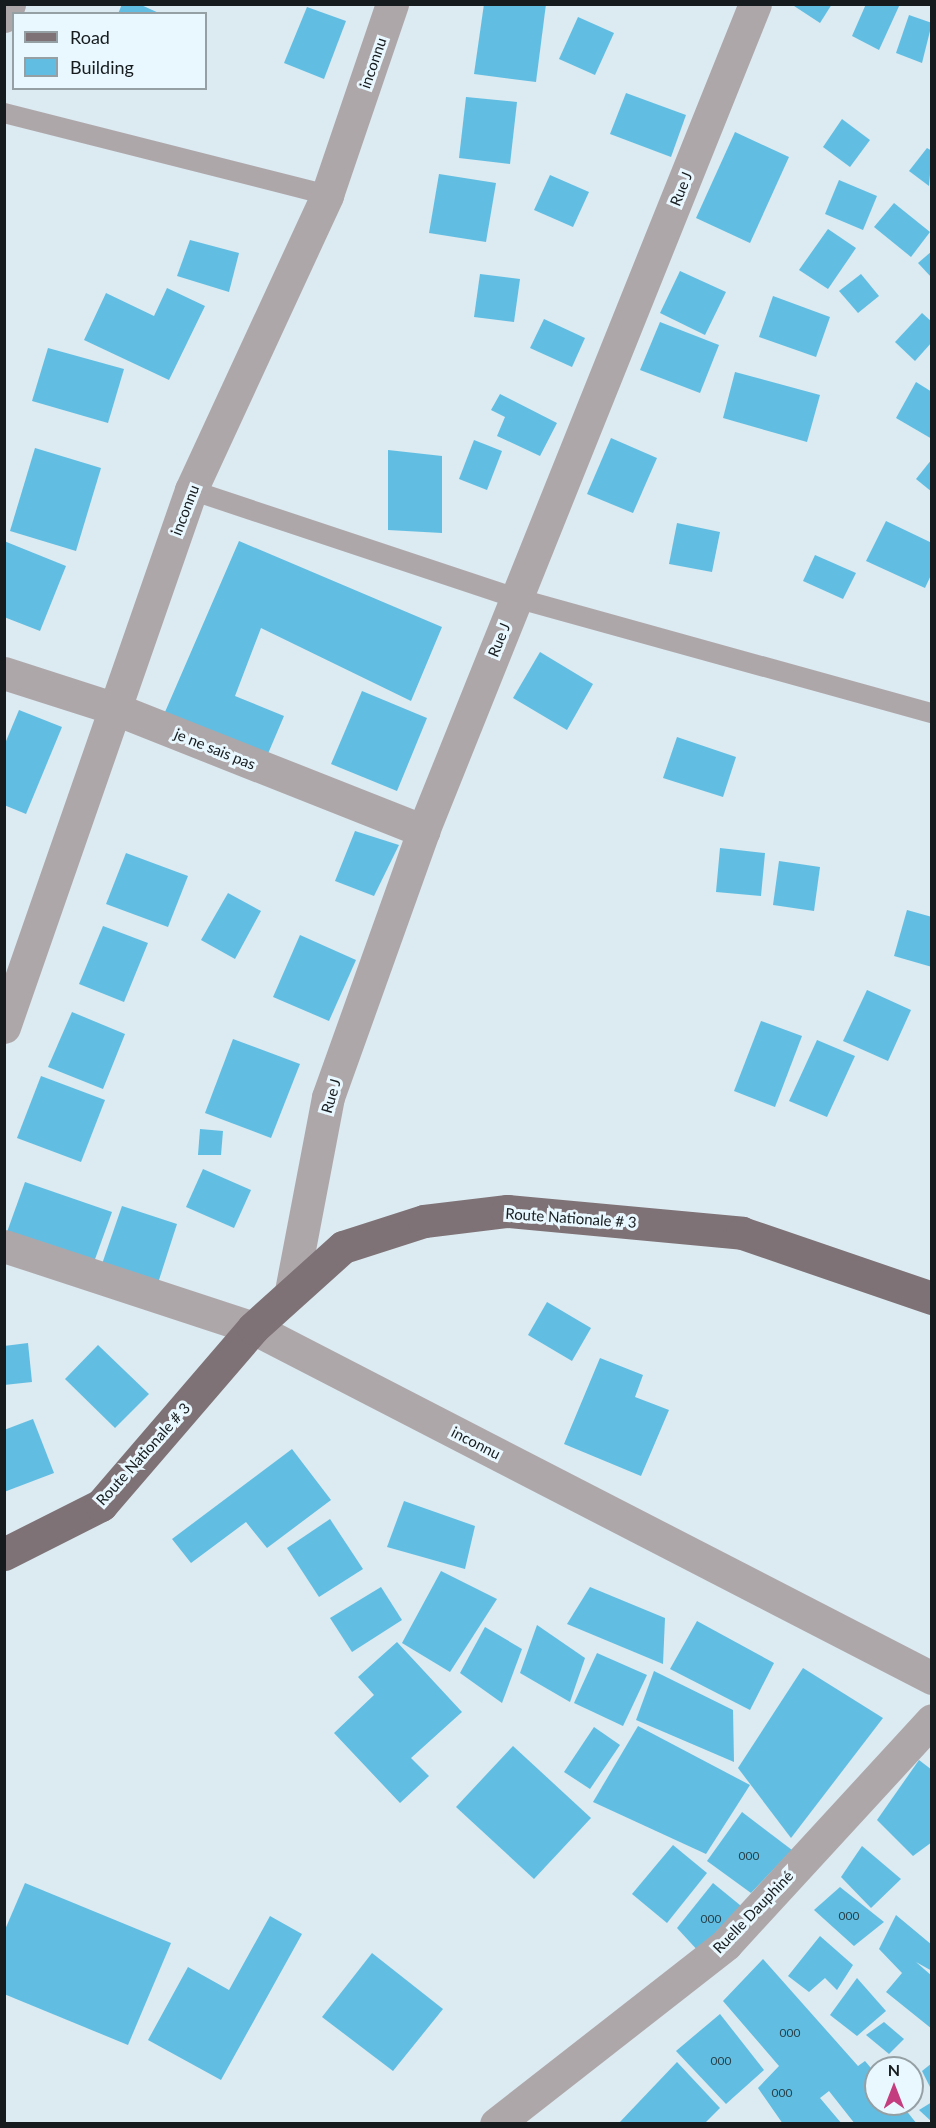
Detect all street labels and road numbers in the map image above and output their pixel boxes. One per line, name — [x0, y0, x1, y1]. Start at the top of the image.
street label: inconnu — [356, 35, 390, 91]
street label: Rue J — [666, 169, 696, 209]
street label: inconnu — [167, 482, 203, 538]
street label: Rue J — [484, 620, 514, 660]
street label: je ne sais pas — [172, 725, 258, 773]
street label: Rue J — [317, 1076, 345, 1116]
street label: Route Nationale # 3 — [505, 1204, 637, 1232]
street label: Route Nationale # 3 — [92, 1399, 194, 1509]
street label: inconnu — [448, 1423, 504, 1463]
street label: Ruelle Dauphiné — [709, 1867, 797, 1957]

